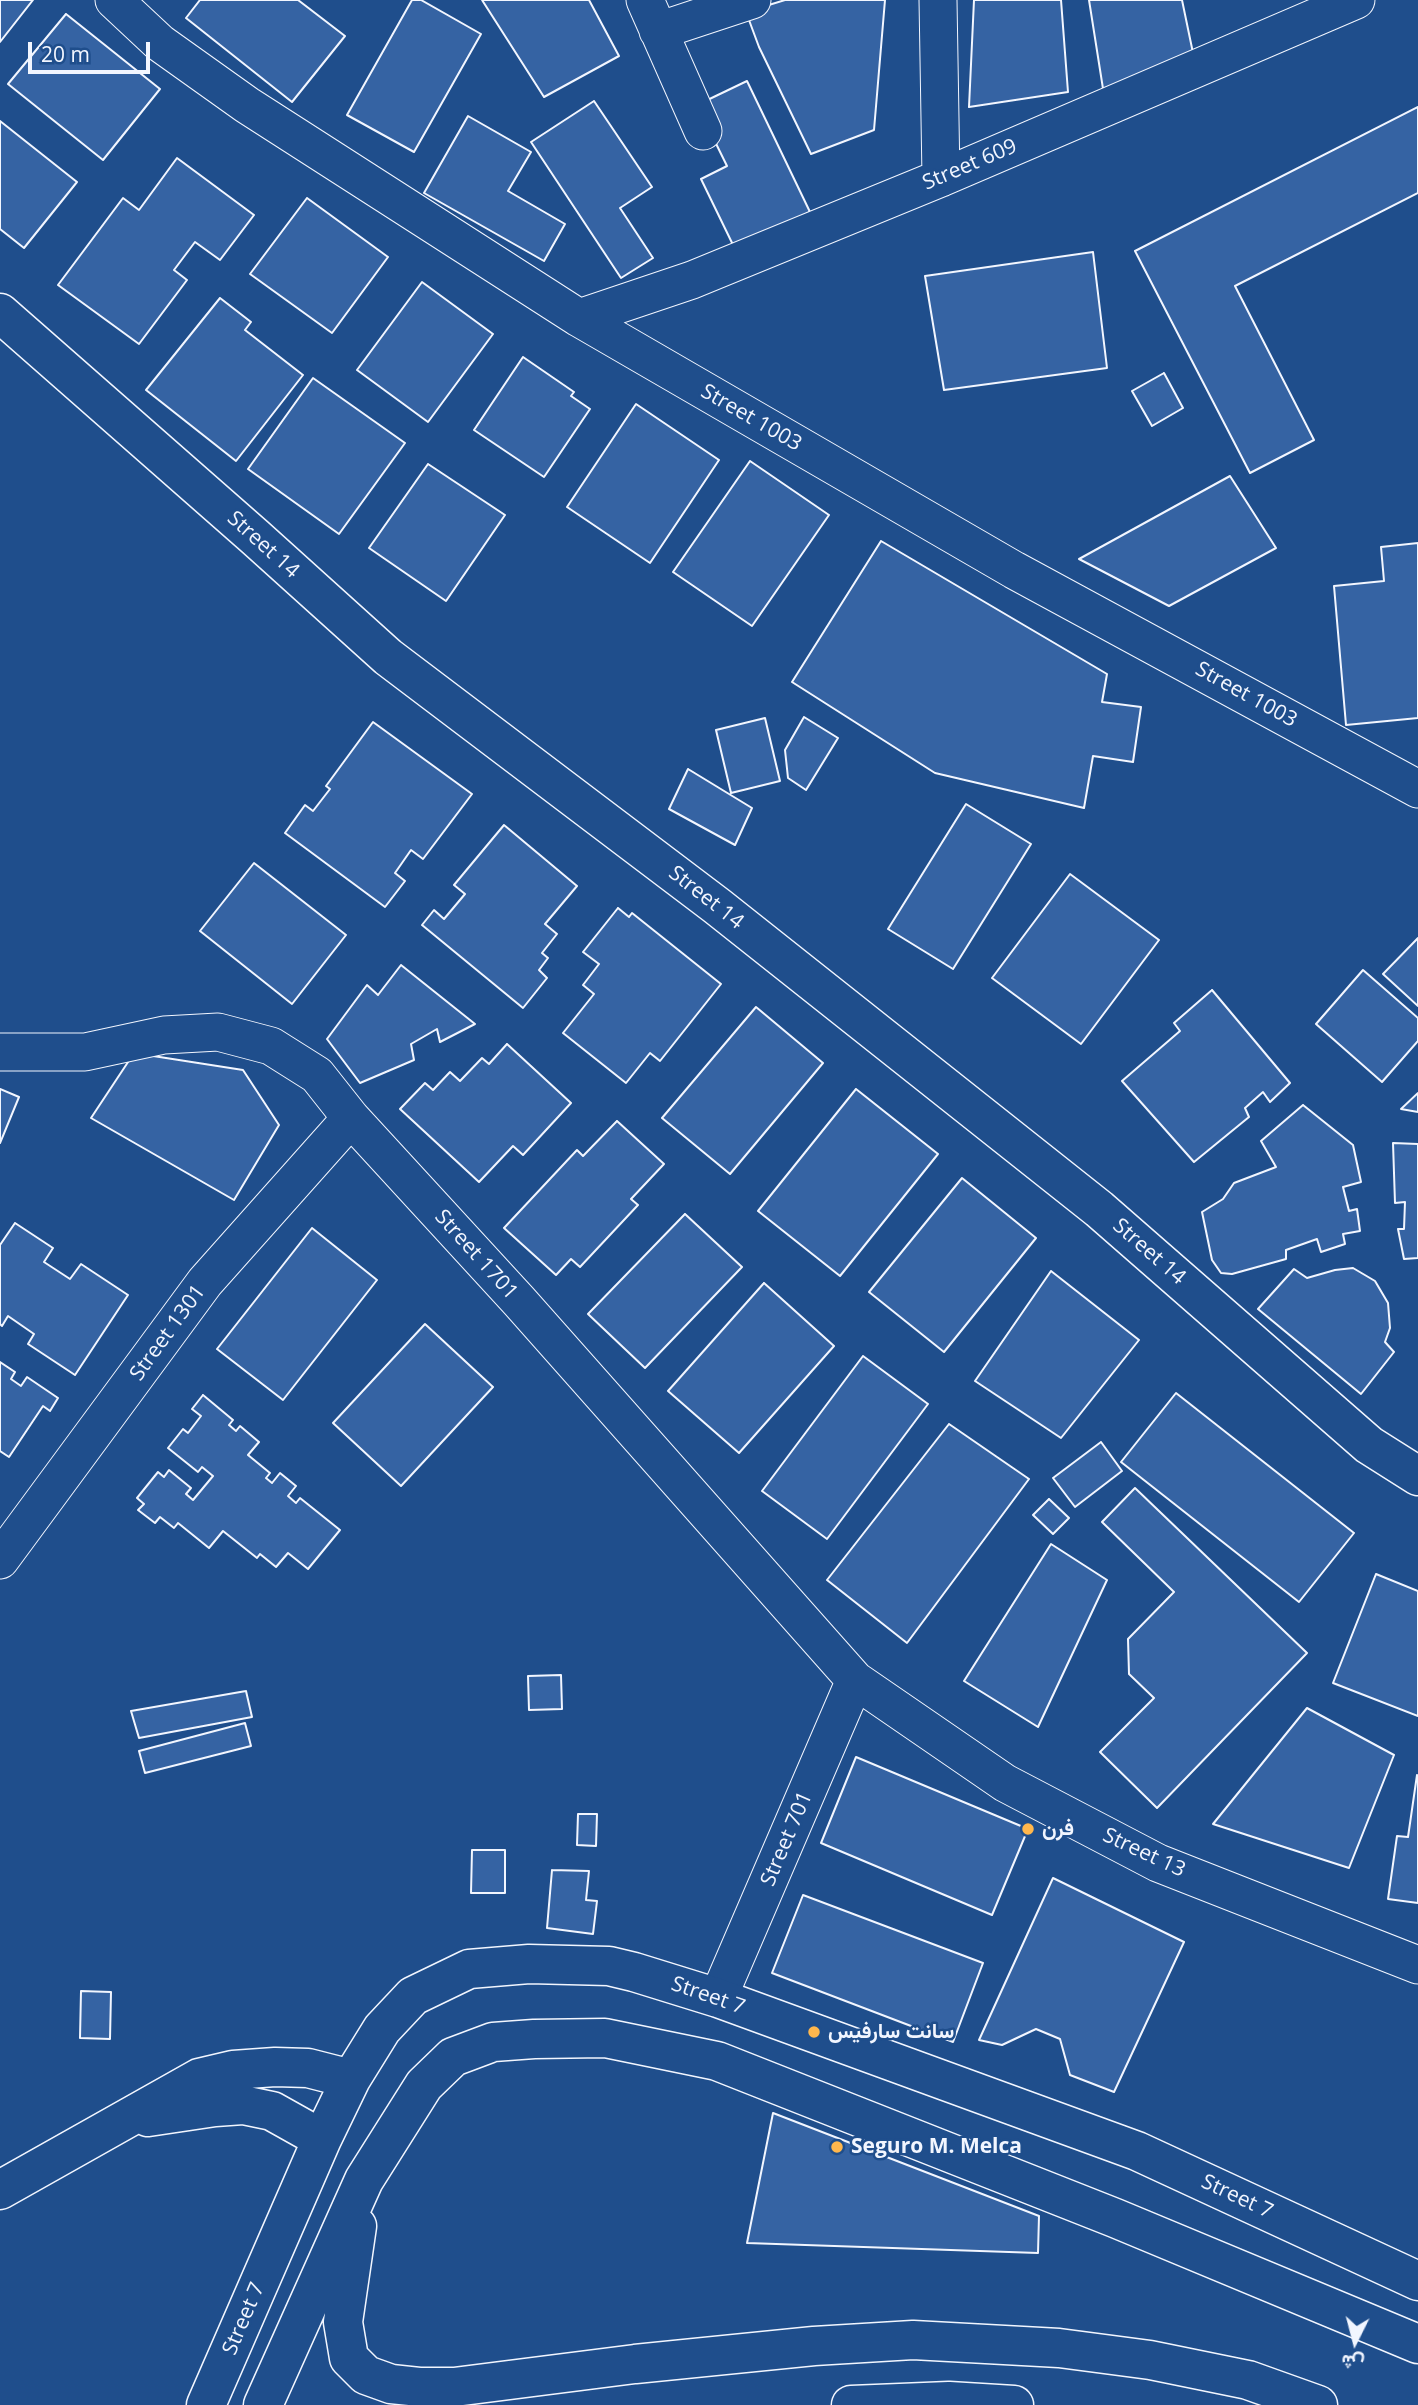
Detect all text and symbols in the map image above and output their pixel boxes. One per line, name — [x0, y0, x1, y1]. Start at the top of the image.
scale bar — [32, 28, 154, 72]
text: 20 m — [41, 40, 90, 68]
street label: Street 609 — [919, 134, 1021, 196]
street label: Street 1003 — [696, 379, 806, 457]
street label: Street 14 — [222, 506, 304, 584]
street label: Street 1003 — [1191, 657, 1301, 733]
street label: Street 14 — [664, 861, 748, 935]
street label: Street 1701 — [429, 1205, 523, 1305]
street label: Street 14 — [1107, 1214, 1191, 1290]
street label: Street 1301 — [125, 1280, 211, 1386]
street label: Street 701 — [756, 1788, 818, 1890]
place label: فرن — [1042, 1816, 1074, 1842]
marker: فرن — [1020, 1821, 1036, 1837]
street label: Street 13 — [1099, 1823, 1189, 1883]
street label: Street 7 — [668, 1972, 748, 2020]
place label: سانت سارفيس — [828, 2019, 954, 2045]
marker: سانت سارفيس — [806, 2024, 822, 2040]
place label: Seguro M. Melca — [851, 2134, 1022, 2160]
marker: Seguro M. Melca — [829, 2139, 845, 2155]
street label: Street 7 — [1197, 2169, 1277, 2225]
street label: Street 7 — [218, 2279, 270, 2359]
north arrow — [1320, 2307, 1390, 2377]
text: ش — [1340, 2349, 1366, 2377]

